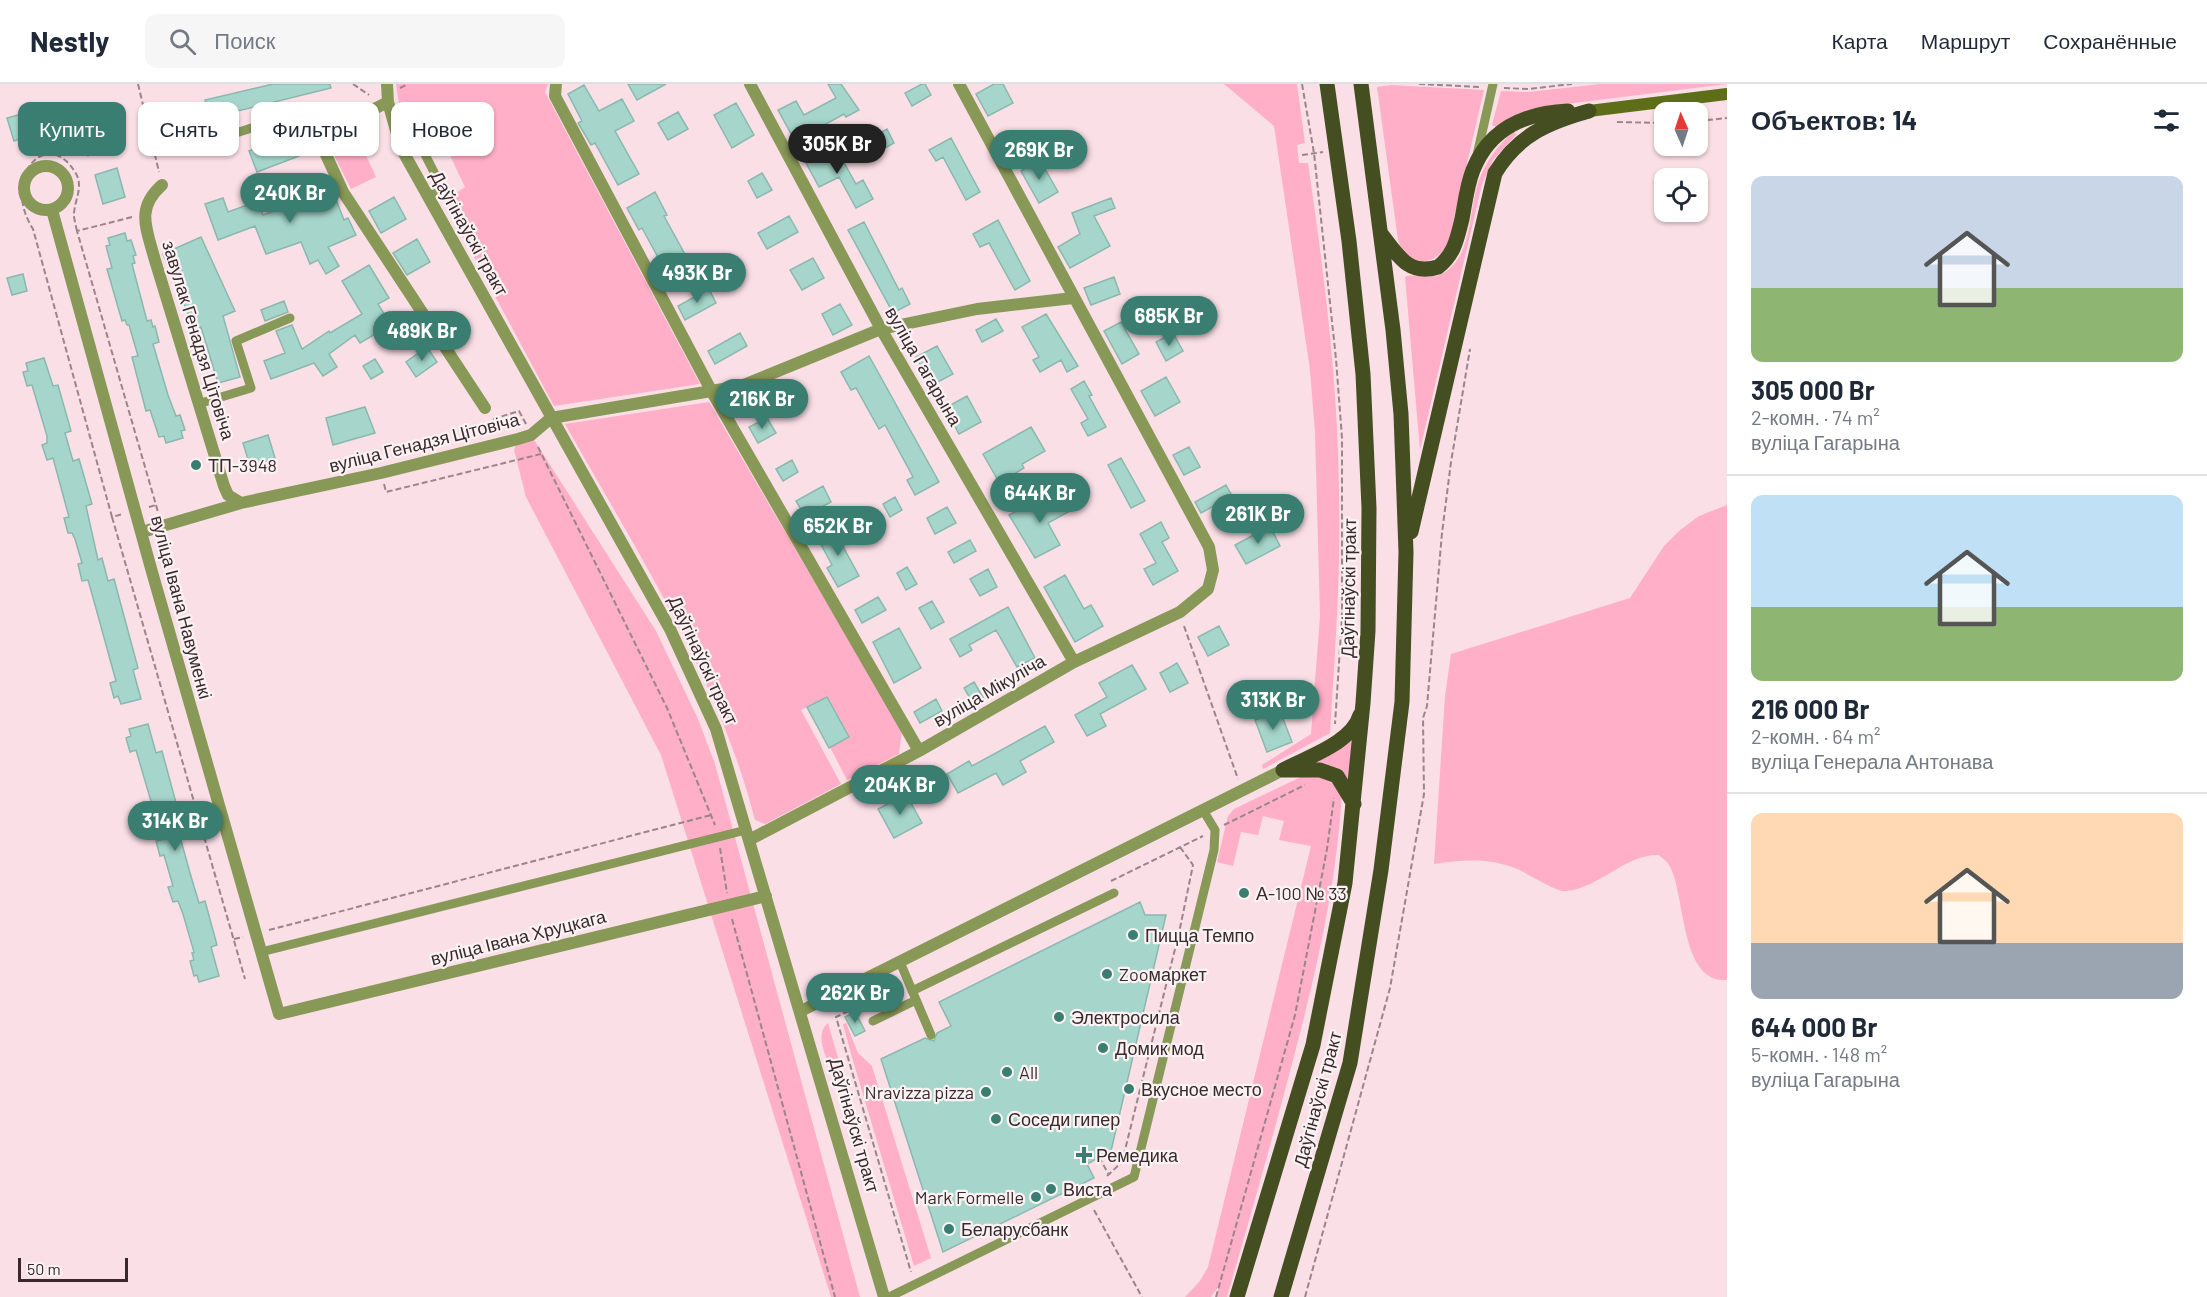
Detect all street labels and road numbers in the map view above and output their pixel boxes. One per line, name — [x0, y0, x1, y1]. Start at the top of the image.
street label: Даўгінаўскі тракт — [426, 167, 514, 299]
street label: завулак Генадзя Цітовіча — [158, 238, 240, 443]
street label: вуліца Гагарына — [881, 302, 968, 430]
street label: вуліца Генадзя Цітовіча — [327, 407, 522, 476]
street label: вуліца Івана Навуменкі — [147, 513, 217, 701]
street label: Даўгінаўскі тракт — [1336, 518, 1360, 658]
street label: Даўгінаўскі тракт — [664, 592, 744, 728]
street label: вуліца Мікуліча — [929, 649, 1050, 731]
street label: вуліца Івана Хруцкага — [428, 904, 609, 969]
street label: Даўгінаўскі тракт — [1288, 1029, 1346, 1169]
street label: Даўгінаўскі тракт — [825, 1055, 885, 1195]

